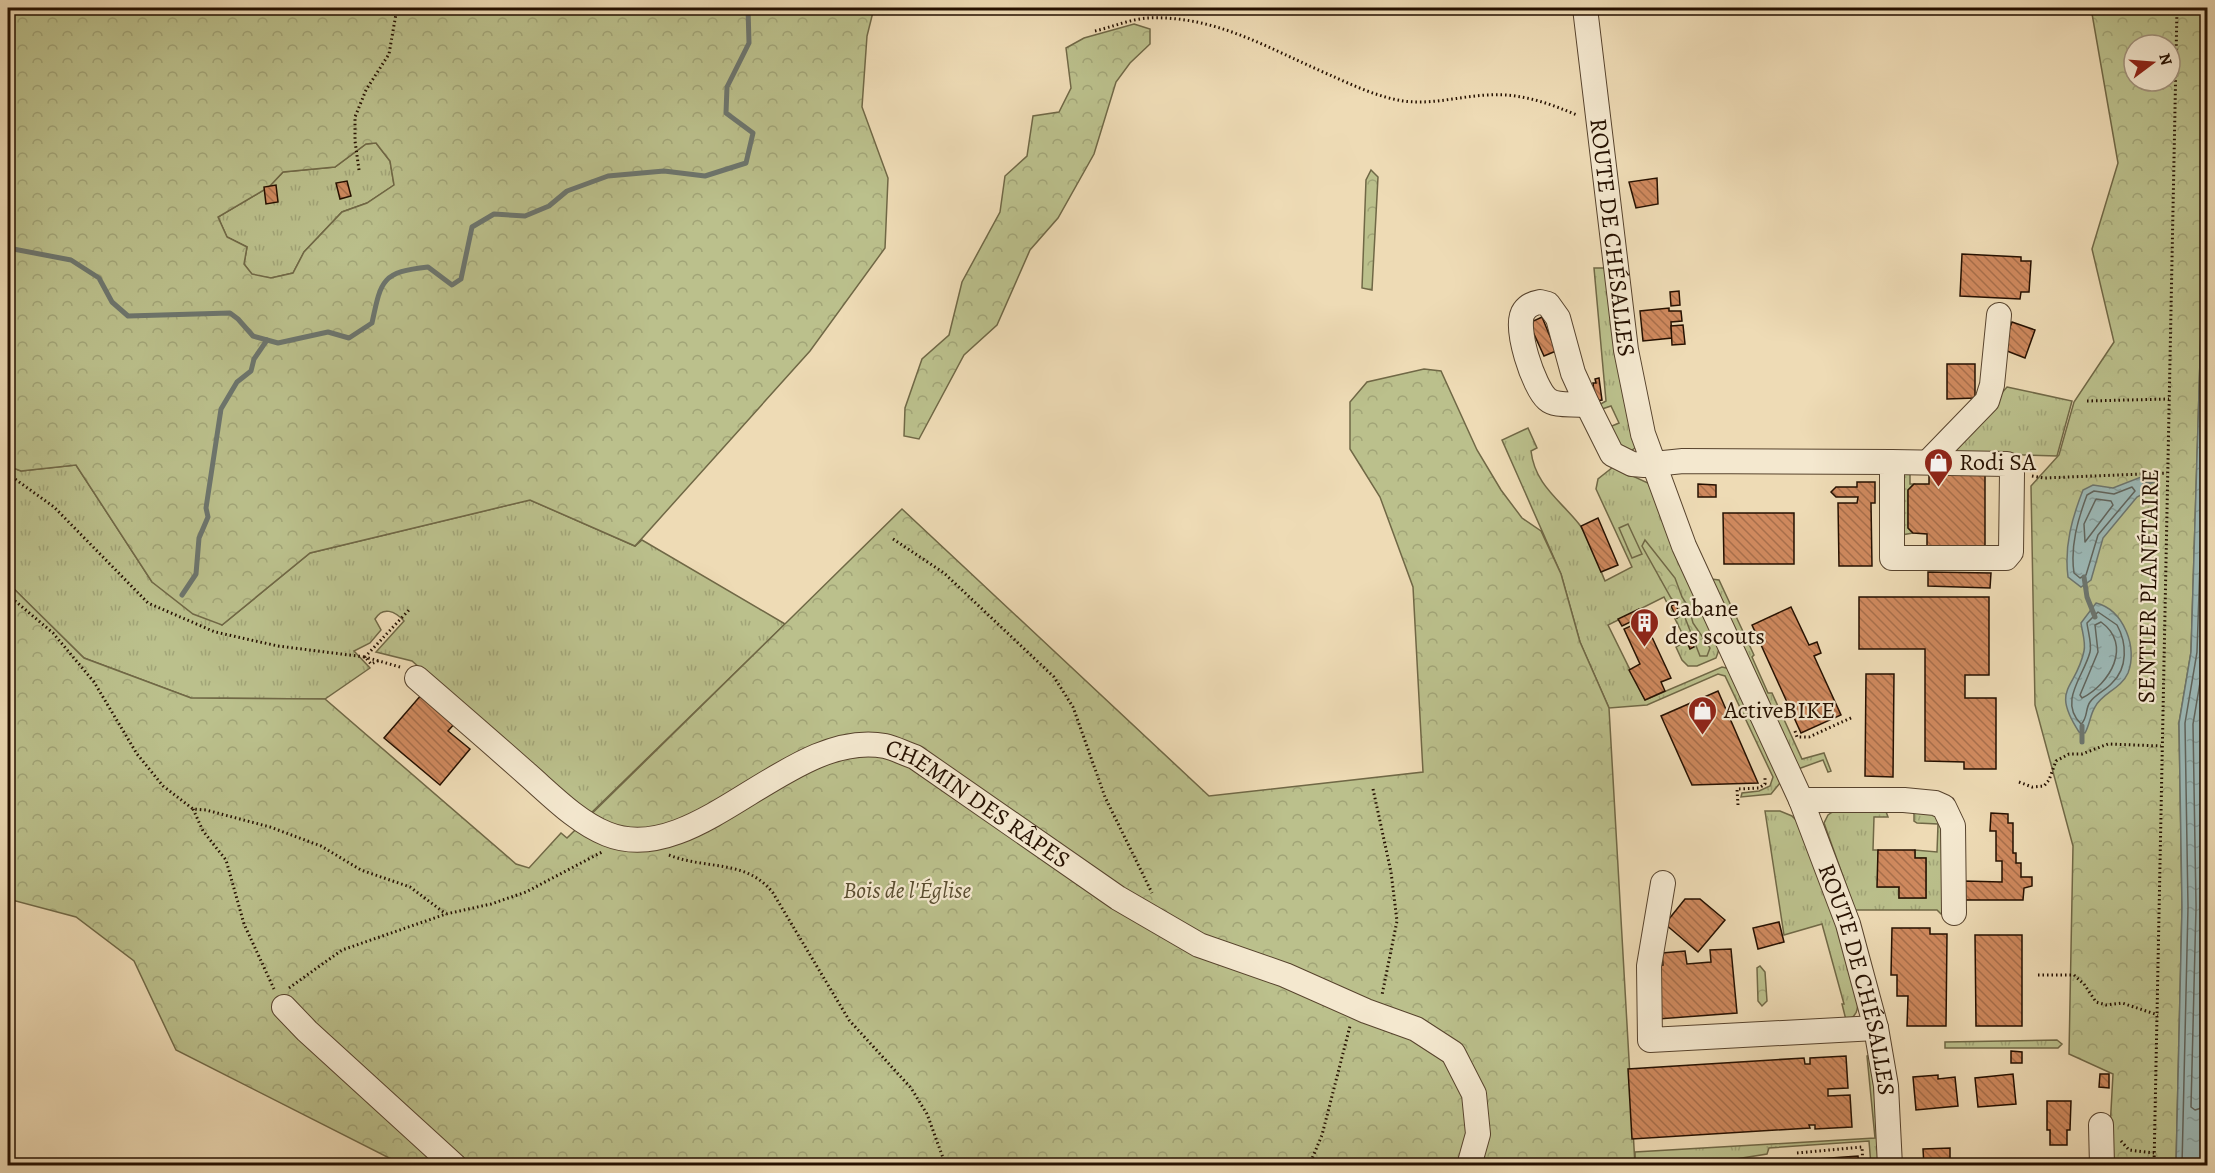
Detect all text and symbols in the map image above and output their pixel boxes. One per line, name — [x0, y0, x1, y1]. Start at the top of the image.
north arrow — [2122, 33, 2182, 93]
text: N — [2153, 51, 2178, 68]
street label: ROUTE DE CHÉSALLES — [1582, 116, 1643, 359]
shop icon: Rodi SA — [1922, 446, 1954, 488]
place label: Rodi SA — [1959, 446, 2037, 478]
street label: SENTIER PLANÉTAIRE — [2130, 468, 2166, 704]
place label: Cabane des scouts — [1665, 592, 1765, 652]
building icon: Cabane des scouts — [1628, 606, 1660, 648]
shop icon: ActiveBIKE — [1687, 694, 1719, 736]
place label: ActiveBIKE — [1723, 694, 1835, 726]
street label: CHEMIN DES RÂPES — [881, 731, 1076, 876]
street label: ROUTE DE CHÉSALLES — [1811, 859, 1902, 1096]
park label: Bois de l'Église — [843, 874, 971, 906]

